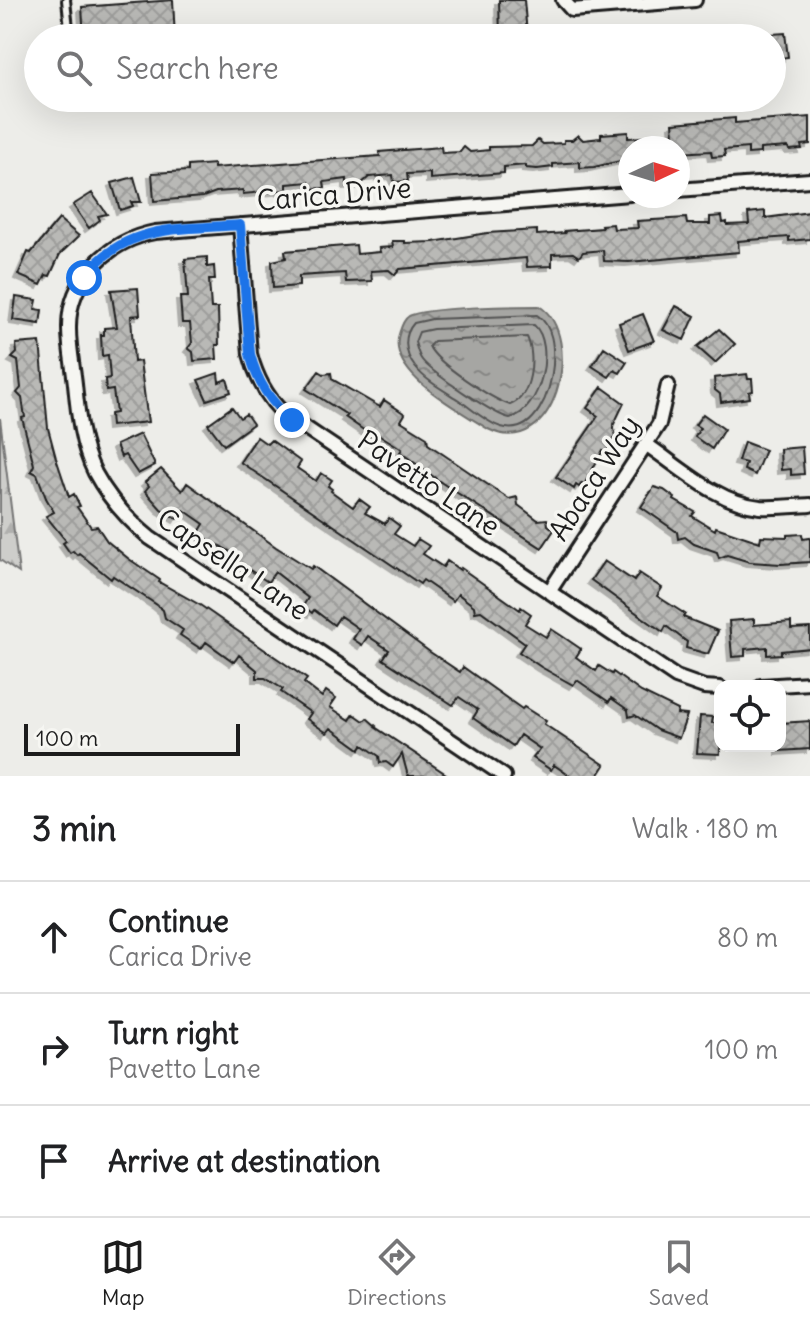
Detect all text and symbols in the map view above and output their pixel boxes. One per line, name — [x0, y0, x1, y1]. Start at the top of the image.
search box — [24, 24, 786, 112]
icon: search — [52, 46, 96, 90]
text: Search here — [116, 49, 279, 87]
north arrow — [618, 136, 690, 208]
street label: Carica Drive — [255, 169, 413, 219]
route start — [66, 260, 102, 296]
route end — [274, 402, 310, 438]
street label: Abaca Way — [540, 409, 648, 547]
street label: Pavetto Lane — [351, 422, 507, 544]
street label: Capsella Lane — [150, 500, 316, 628]
map controls — [714, 680, 786, 752]
button: locate — [714, 680, 786, 752]
scale bar — [24, 720, 240, 756]
text: 100 m — [36, 724, 98, 752]
text: 3 min — [32, 807, 117, 850]
text: Walk · 180 m — [632, 812, 778, 845]
text: Continue — [108, 902, 229, 940]
icon: ahead — [32, 915, 76, 959]
text: 80 m — [717, 921, 778, 954]
text: Carica Drive — [108, 940, 252, 973]
text: Turn right — [108, 1014, 239, 1052]
icon: right — [32, 1027, 76, 1071]
text: 100 m — [704, 1033, 778, 1066]
text: Pavetto Lane — [108, 1052, 261, 1085]
icon: arrive — [32, 1139, 76, 1183]
text: Arrive at destination — [108, 1142, 380, 1180]
tab: Map — [101, 1235, 145, 1311]
tab: Directions — [347, 1235, 447, 1311]
tab: Saved — [649, 1235, 709, 1311]

